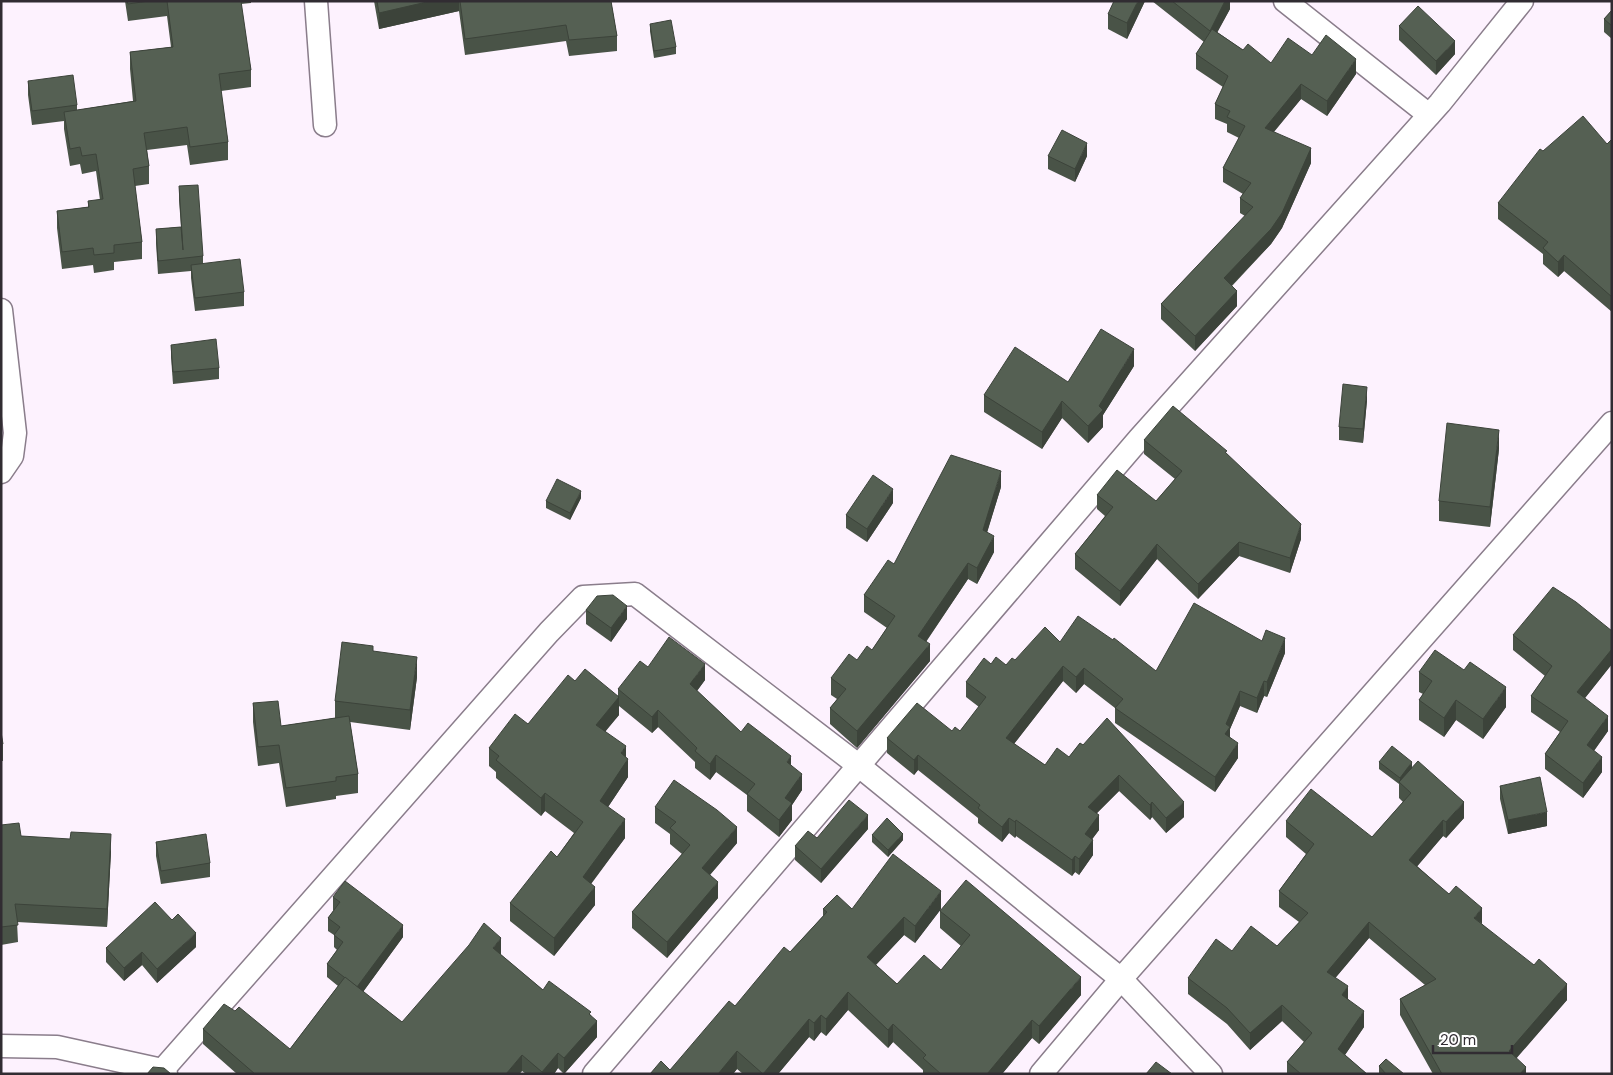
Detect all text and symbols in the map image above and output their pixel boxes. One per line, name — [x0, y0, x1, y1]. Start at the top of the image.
scale bar — [1433, 1022, 1512, 1054]
text: 20 m — [1440, 1030, 1476, 1050]

